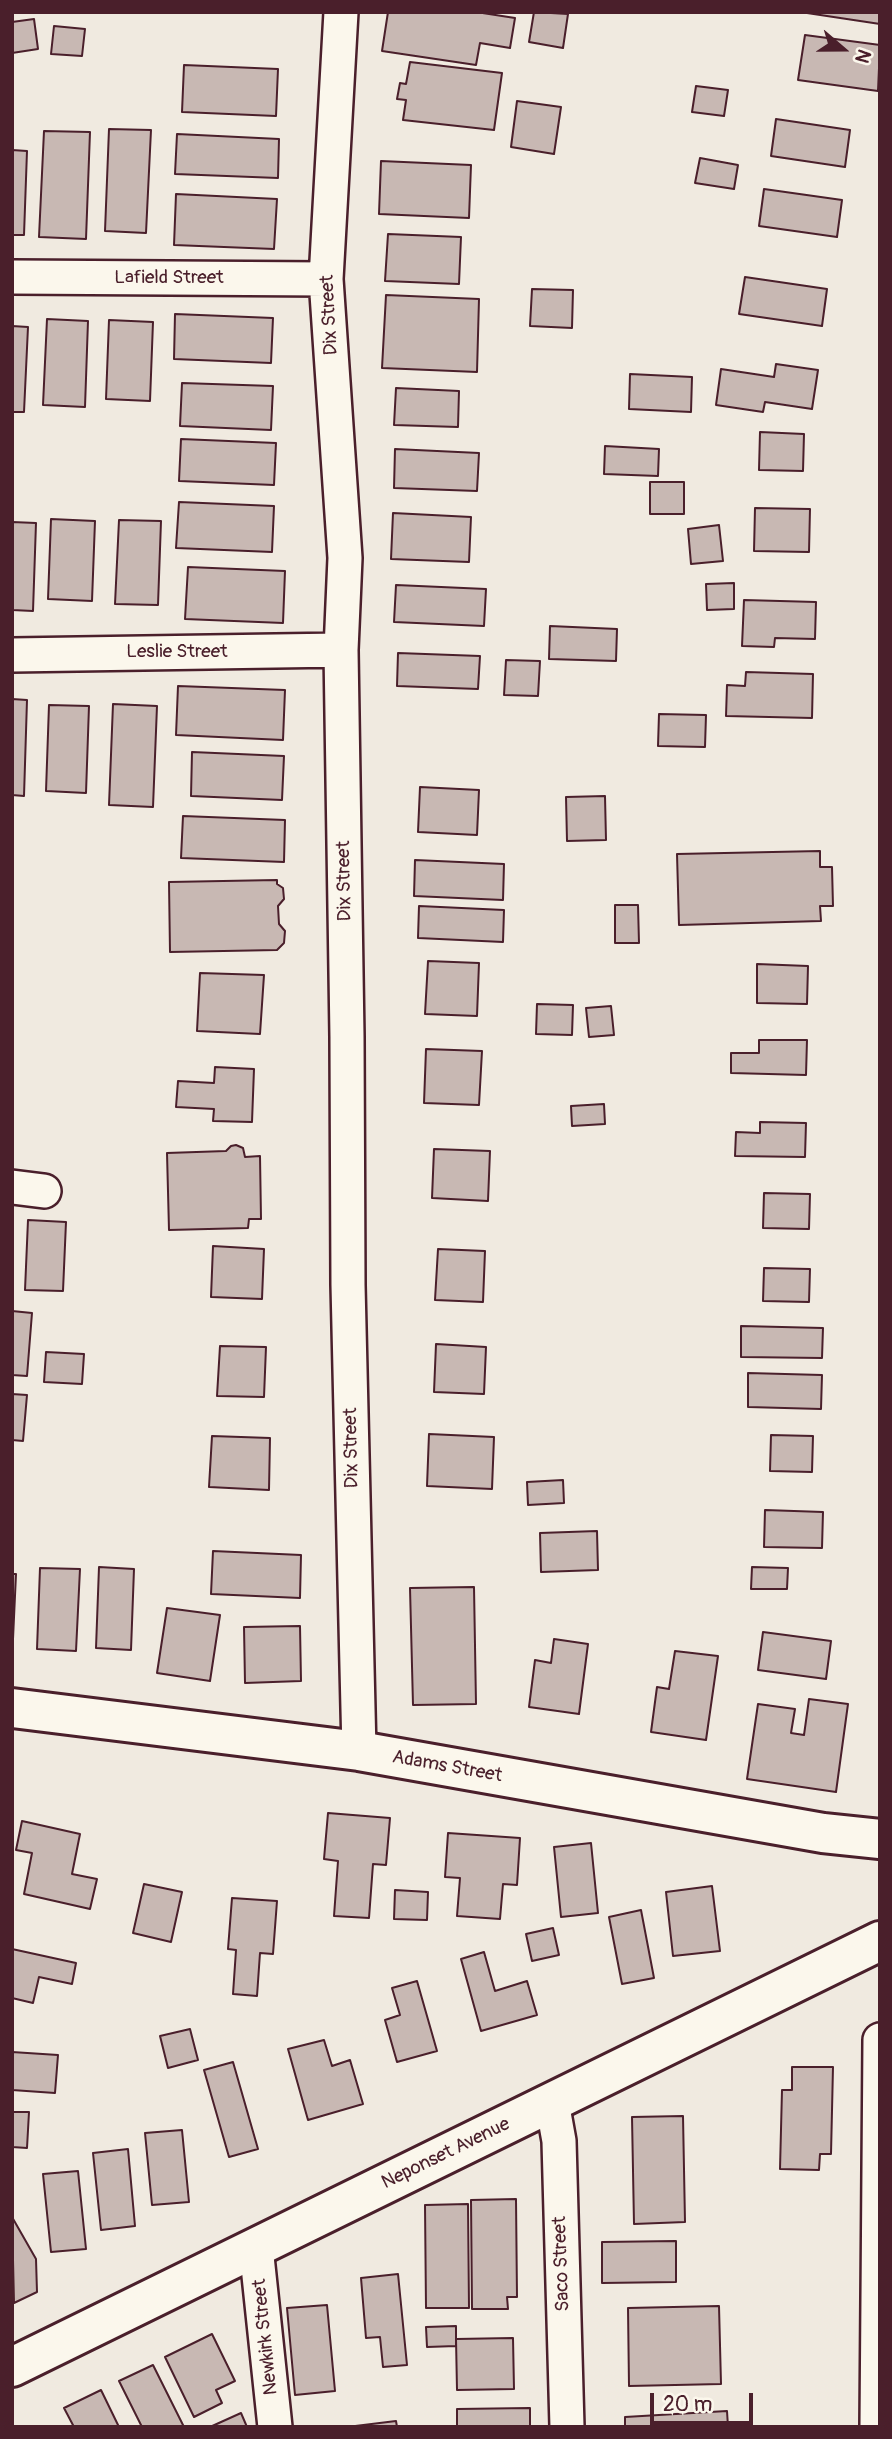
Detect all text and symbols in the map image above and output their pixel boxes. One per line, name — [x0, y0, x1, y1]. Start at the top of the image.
north arrow — [808, 14, 878, 84]
text: N — [849, 46, 876, 66]
street label: Lafield Street — [114, 267, 224, 289]
street label: Dix Street — [317, 274, 343, 356]
street label: Leslie Street — [126, 641, 228, 663]
street label: Dix Street — [333, 841, 357, 921]
street label: Dix Street — [340, 1408, 364, 1488]
street label: Adams Street — [390, 1746, 504, 1788]
street label: Neponset Avenue — [378, 2113, 514, 2195]
street label: Saco Street — [549, 2216, 575, 2312]
street label: Newkirk Street — [249, 2278, 283, 2396]
scale bar — [654, 2380, 757, 2424]
text: 20 m — [663, 2391, 712, 2418]

